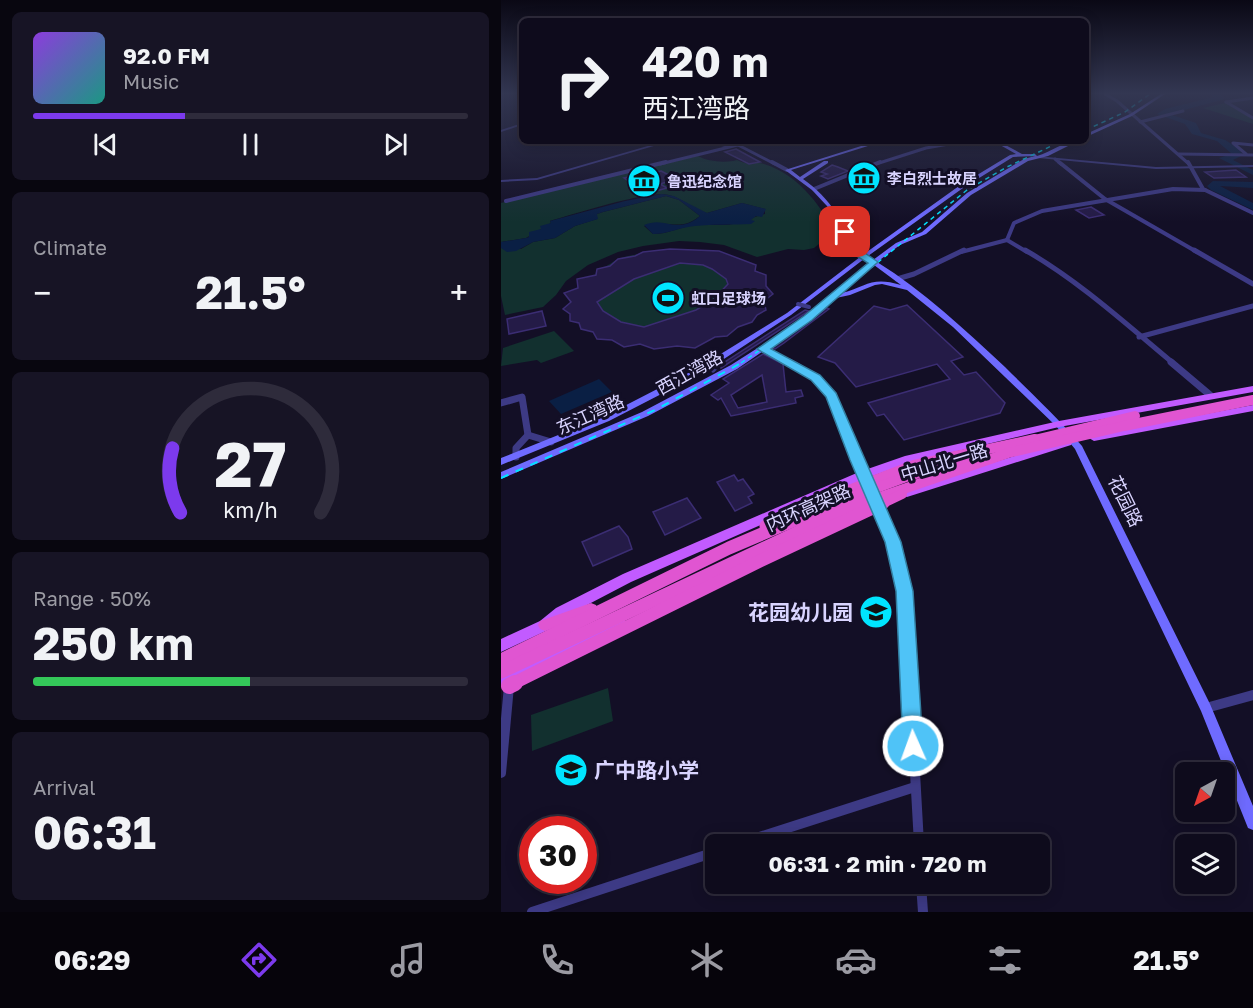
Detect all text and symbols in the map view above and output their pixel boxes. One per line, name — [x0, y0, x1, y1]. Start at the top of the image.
text: 420 m — [642, 36, 768, 86]
text: 92.0 FM — [123, 42, 210, 69]
icon: right — [543, 42, 621, 120]
text: Music — [123, 69, 179, 93]
text: 西江湾路 — [642, 92, 750, 124]
icon: previous — [89, 128, 122, 161]
icon: pause — [234, 128, 267, 161]
icon: next — [379, 128, 412, 161]
museum icon: 李白烈士故居 — [846, 160, 882, 196]
museum icon: 鲁迅纪念馆 — [626, 163, 662, 199]
place label: 李白烈士故居 — [887, 169, 977, 187]
place label: 鲁迅纪念馆 — [667, 172, 742, 190]
pin — [819, 206, 870, 257]
icon: arrive — [828, 215, 861, 248]
text: Climate — [33, 235, 107, 259]
text: 21.5° — [195, 265, 306, 319]
text: − — [33, 273, 51, 312]
text: + — [450, 273, 468, 312]
sports icon: 虹口足球场 — [650, 280, 686, 316]
place label: 虹口足球场 — [691, 289, 766, 307]
street label: 西江湾路 — [652, 345, 726, 399]
street label: 东江湾路 — [553, 389, 627, 439]
text: 27 — [214, 426, 287, 501]
street label: 中山北一路 — [898, 438, 990, 486]
street label: 花园路 — [1104, 472, 1148, 530]
street label: 内环高架路 — [762, 479, 854, 535]
text: km/h — [223, 497, 278, 523]
text: Range · 50% — [33, 586, 151, 610]
school or university icon: 花园幼儿园 — [858, 594, 894, 630]
place label: 花园幼儿园 — [748, 599, 853, 625]
text: 250 km — [33, 616, 194, 670]
position arrow — [881, 714, 945, 778]
school or university icon: 广中路小学 — [553, 752, 589, 788]
place label: 广中路小学 — [594, 757, 699, 783]
north arrow — [1175, 762, 1235, 822]
map controls — [1175, 762, 1235, 894]
text: Arrival — [33, 775, 96, 799]
text: 06:31 — [33, 805, 156, 859]
speed limit sign: 30 — [519, 816, 597, 894]
button: layers — [1175, 834, 1235, 894]
text: 06:31 · 2 min · 720 m — [768, 850, 987, 877]
icon: directions — [238, 939, 280, 981]
icon: music — [387, 939, 429, 981]
icon: phone — [536, 939, 578, 981]
icon: climate — [686, 939, 728, 981]
icon: car — [835, 939, 877, 981]
icon: filters — [984, 939, 1026, 981]
text: 06:29 — [54, 944, 131, 976]
text: 21.5° — [1133, 944, 1199, 976]

